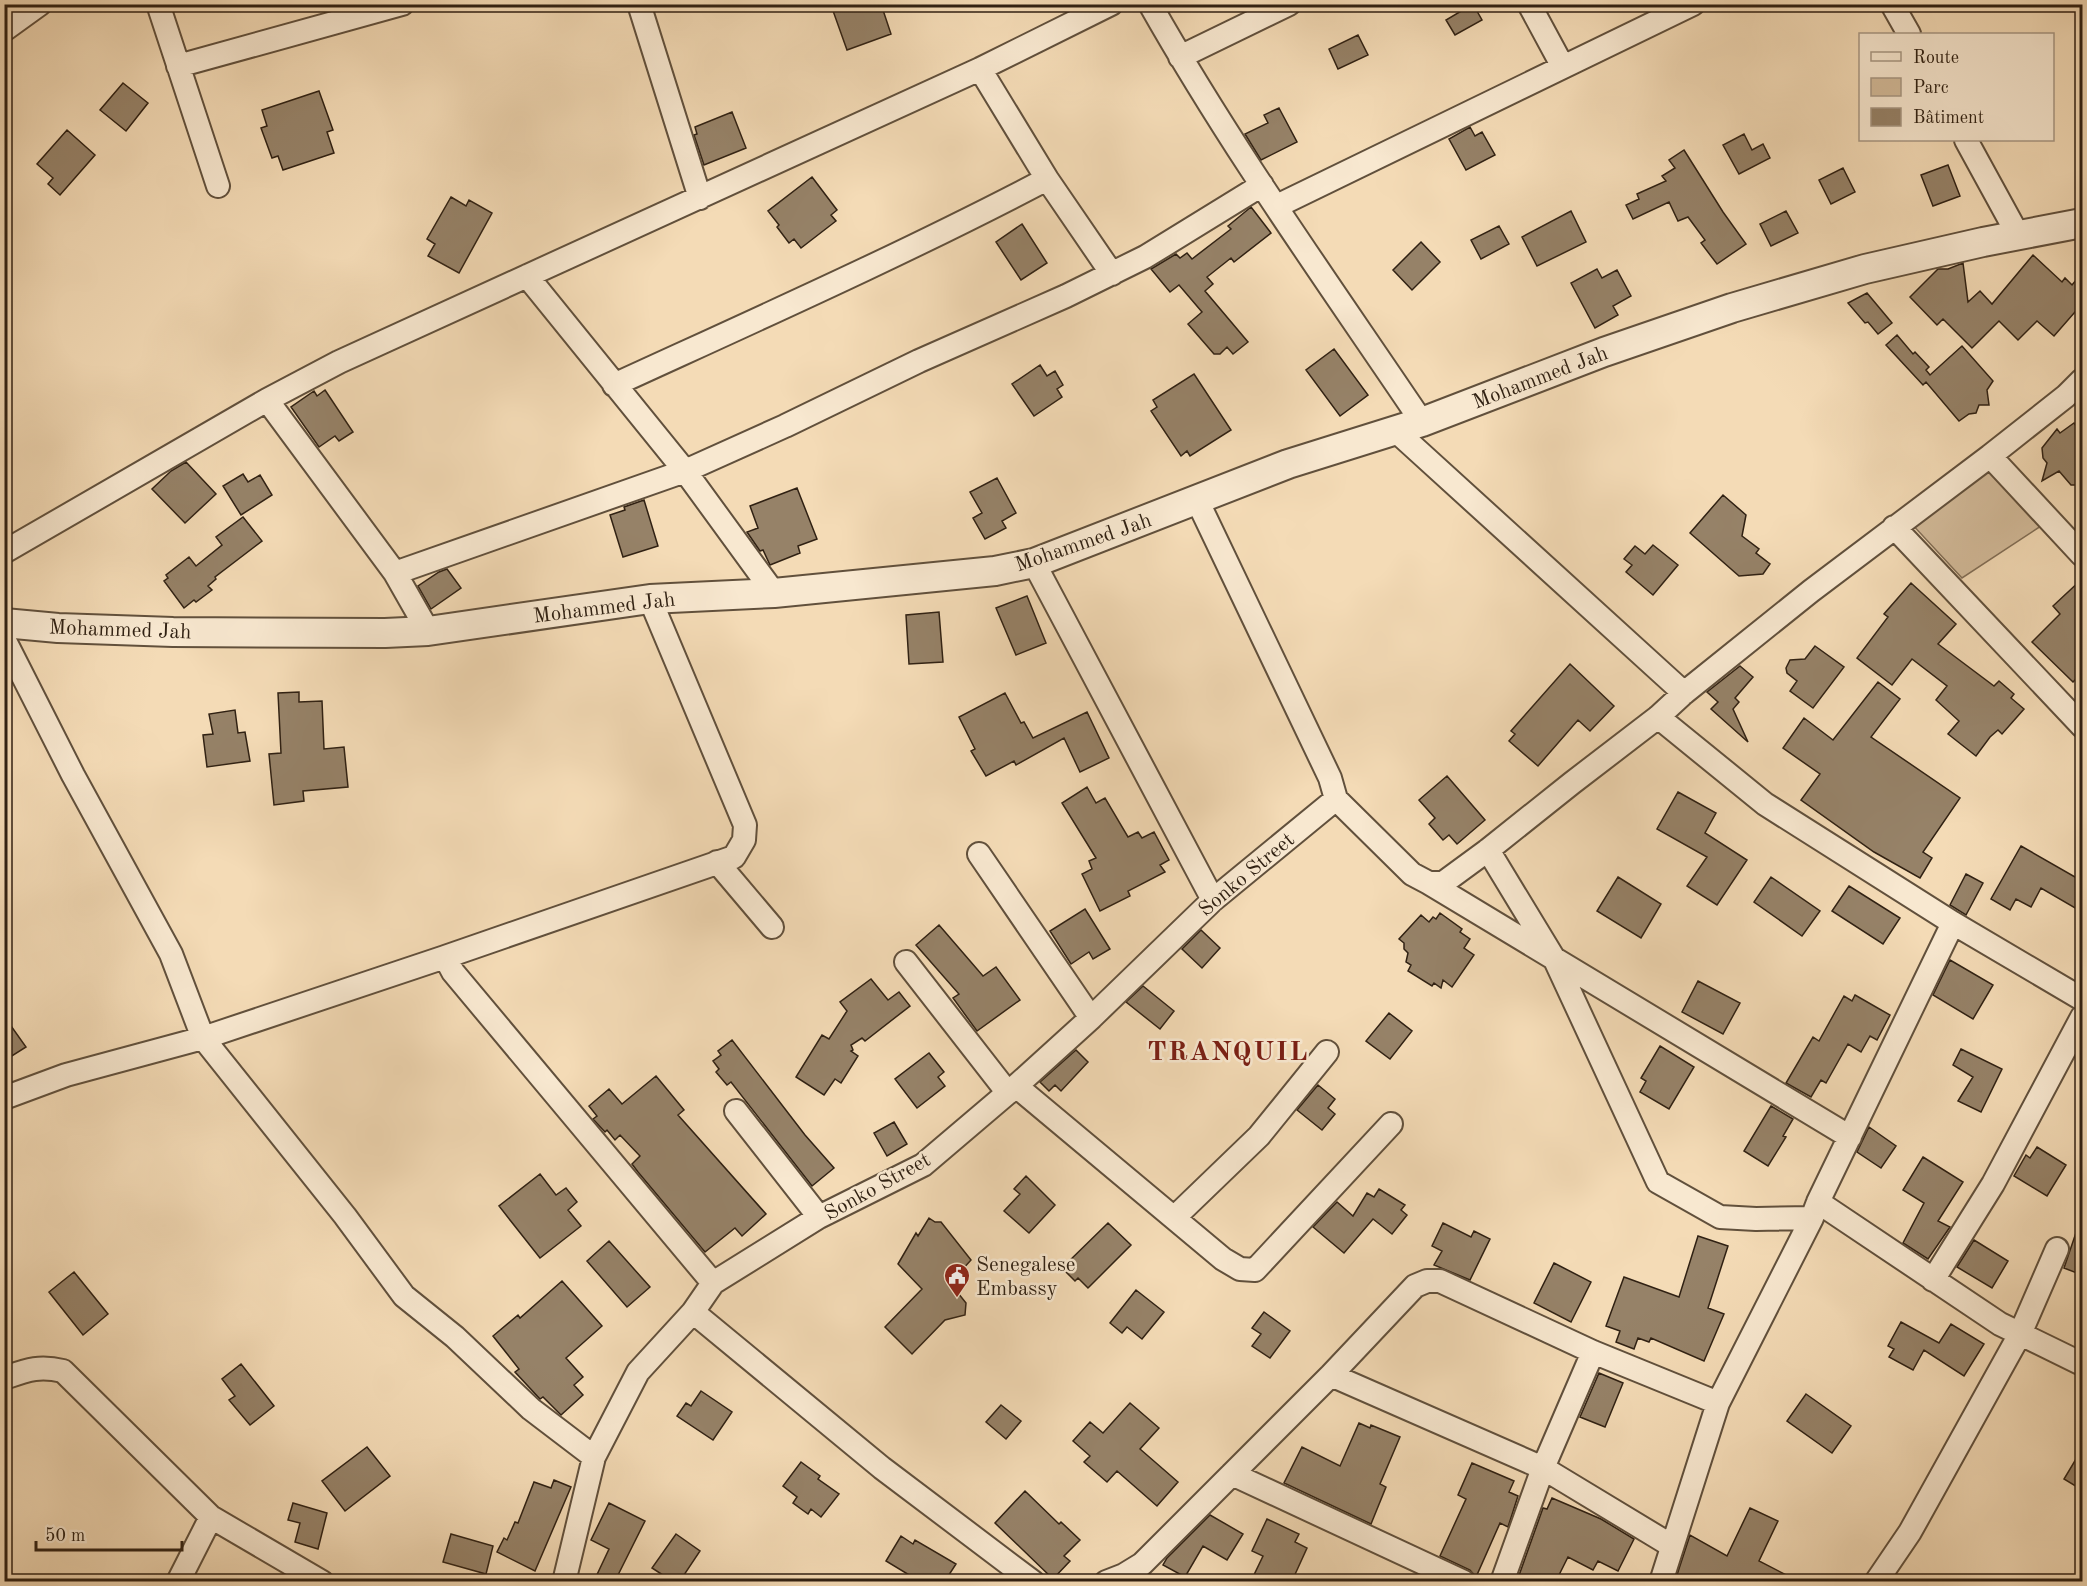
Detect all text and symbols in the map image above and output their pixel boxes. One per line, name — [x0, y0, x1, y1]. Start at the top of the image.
legend — [1859, 33, 2054, 141]
text: Route — [1913, 49, 1959, 67]
text: Parc — [1913, 79, 1949, 97]
text: Bâtiment — [1913, 109, 1984, 127]
street label: Mohammed Jah — [1470, 343, 1611, 414]
street label: Mohammed Jah — [1013, 510, 1154, 577]
street label: Mohammed Jah — [532, 589, 676, 628]
street label: Mohammed Jah — [48, 618, 192, 643]
street label: Sonko Street — [1195, 829, 1299, 921]
district label: TRANQUIL — [1147, 1039, 1309, 1066]
street label: Sonko Street — [821, 1150, 934, 1225]
place label: Senegalese Embassy — [976, 1255, 1076, 1300]
public building icon: Senegalese Embassy — [942, 1261, 972, 1299]
scale bar — [36, 1514, 182, 1552]
text: 50 m — [45, 1527, 85, 1545]

